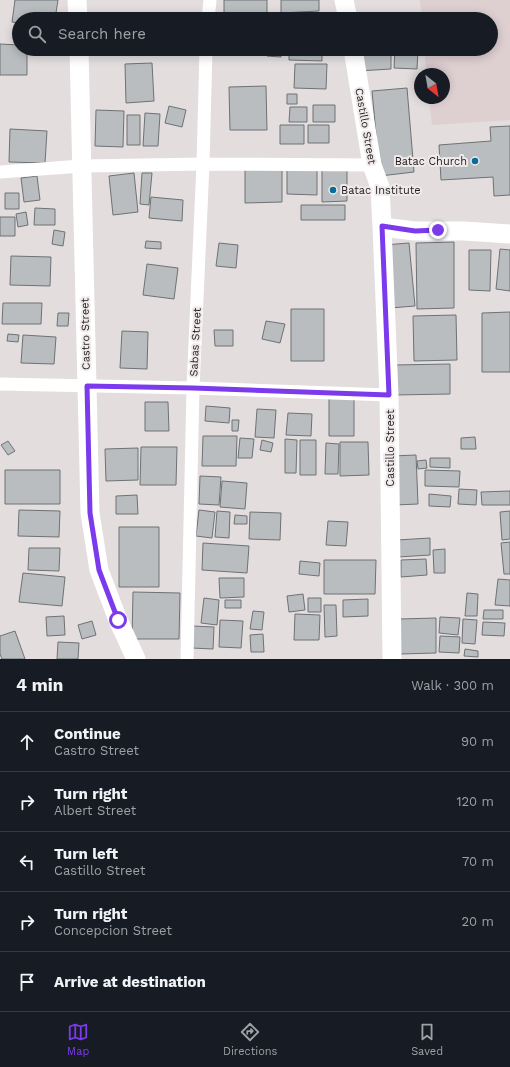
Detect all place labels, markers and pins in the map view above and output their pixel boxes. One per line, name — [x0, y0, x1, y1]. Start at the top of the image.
place label: Batac Church — [395, 155, 467, 168]
marker: Batac Church — [470, 156, 480, 166]
place label: Batac Institute — [341, 184, 421, 197]
marker: Batac Institute — [328, 185, 338, 195]

